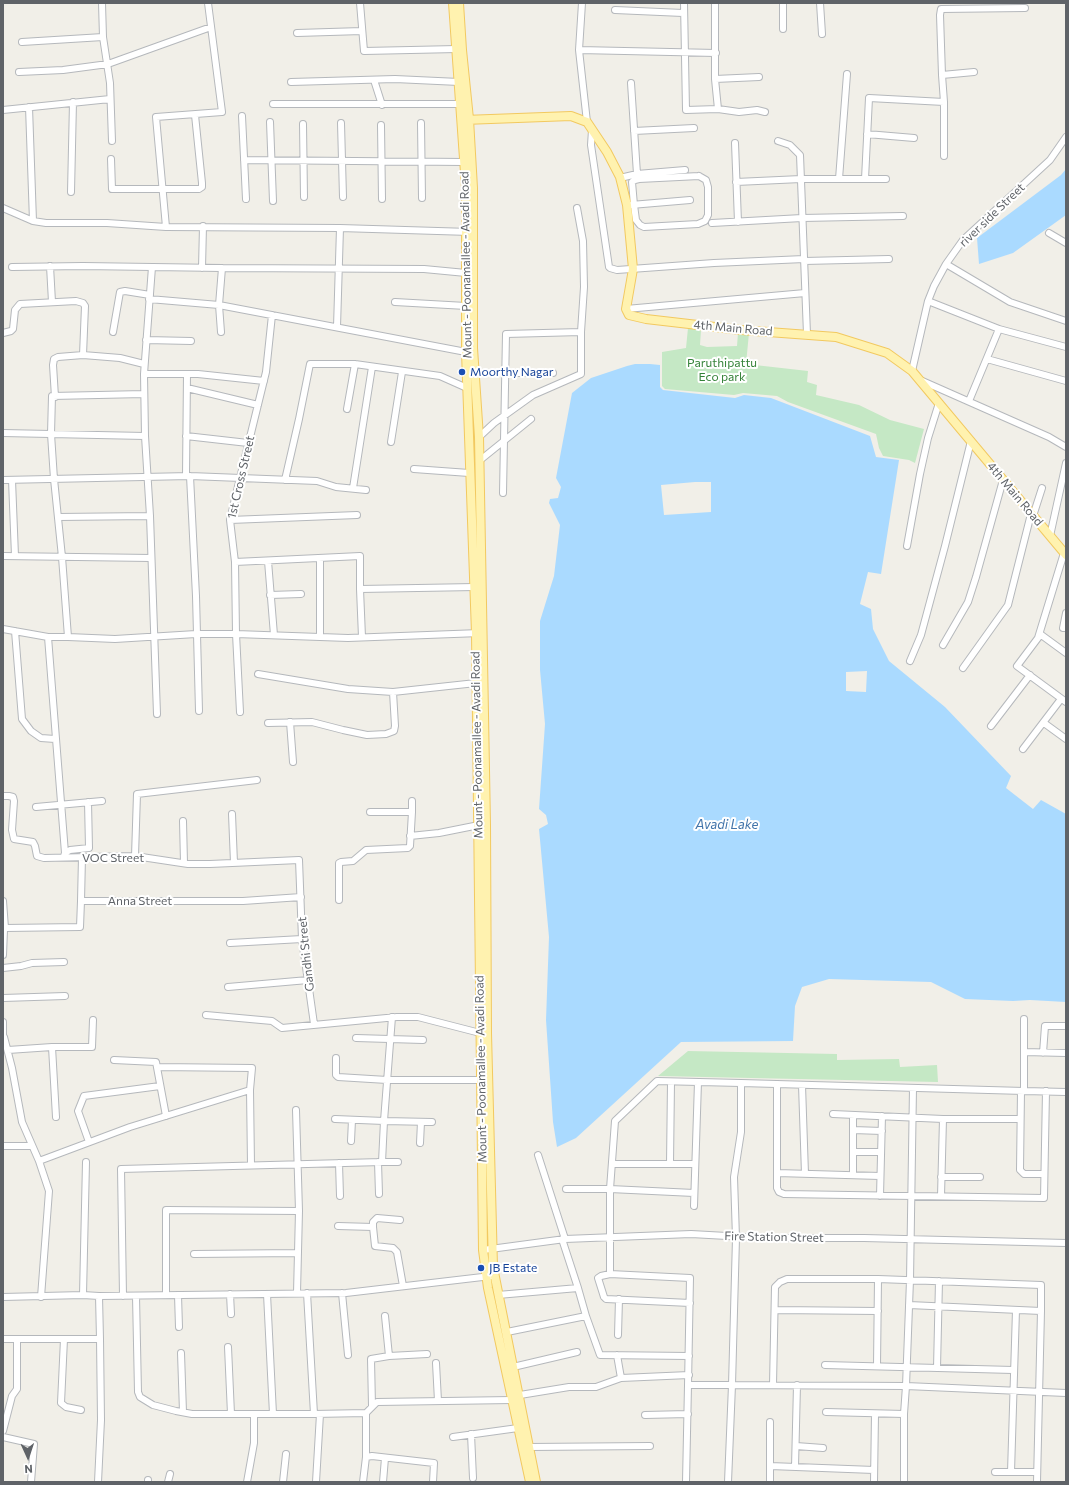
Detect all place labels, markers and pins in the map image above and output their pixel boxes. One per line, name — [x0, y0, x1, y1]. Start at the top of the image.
place label: Moorthy Nagar — [470, 365, 554, 379]
marker: Moorthy Nagar — [457, 367, 467, 377]
place label: JB Estate — [489, 1261, 537, 1275]
marker: JB Estate — [476, 1263, 486, 1273]

